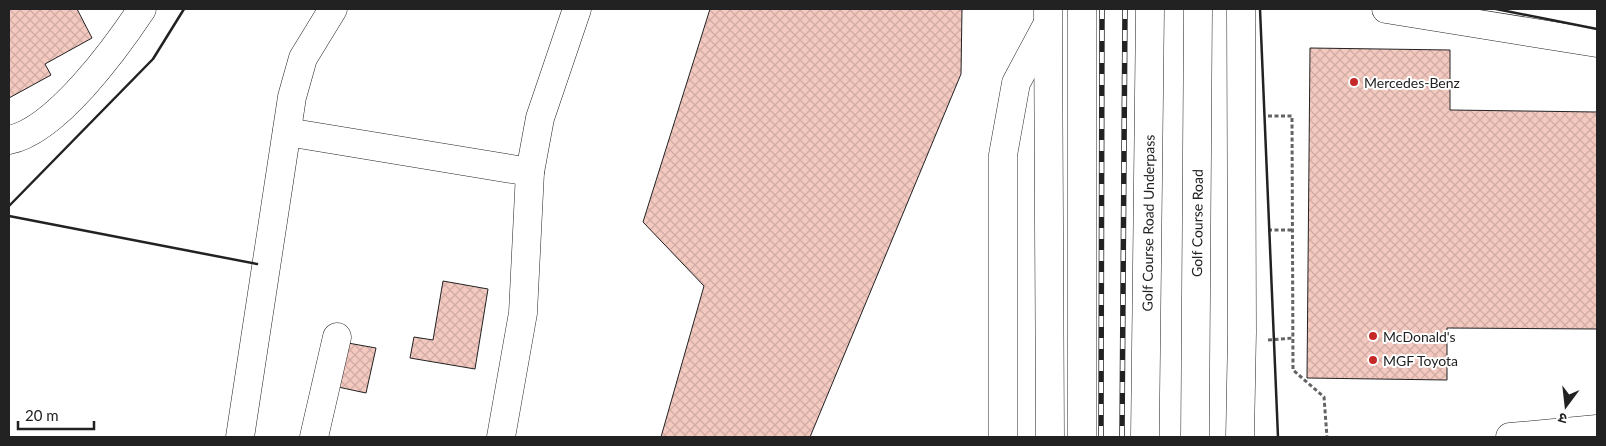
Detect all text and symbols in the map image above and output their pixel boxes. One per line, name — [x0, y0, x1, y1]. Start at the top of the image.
place label: Mercedes-Benz — [1364, 74, 1460, 91]
marker: Mercedes-Benz — [1348, 76, 1360, 88]
street label: Golf Course Road Underpass — [1138, 135, 1157, 311]
street label: Golf Course Road — [1188, 169, 1205, 277]
place label: McDonald's — [1383, 328, 1456, 345]
marker: McDonald's — [1367, 330, 1379, 342]
place label: MGF Toyota — [1383, 352, 1458, 369]
marker: MGF Toyota — [1367, 354, 1379, 366]
north arrow — [1541, 381, 1591, 431]
scale bar — [18, 398, 94, 430]
text: 20 m — [25, 406, 59, 424]
text: उ — [1556, 410, 1569, 428]

